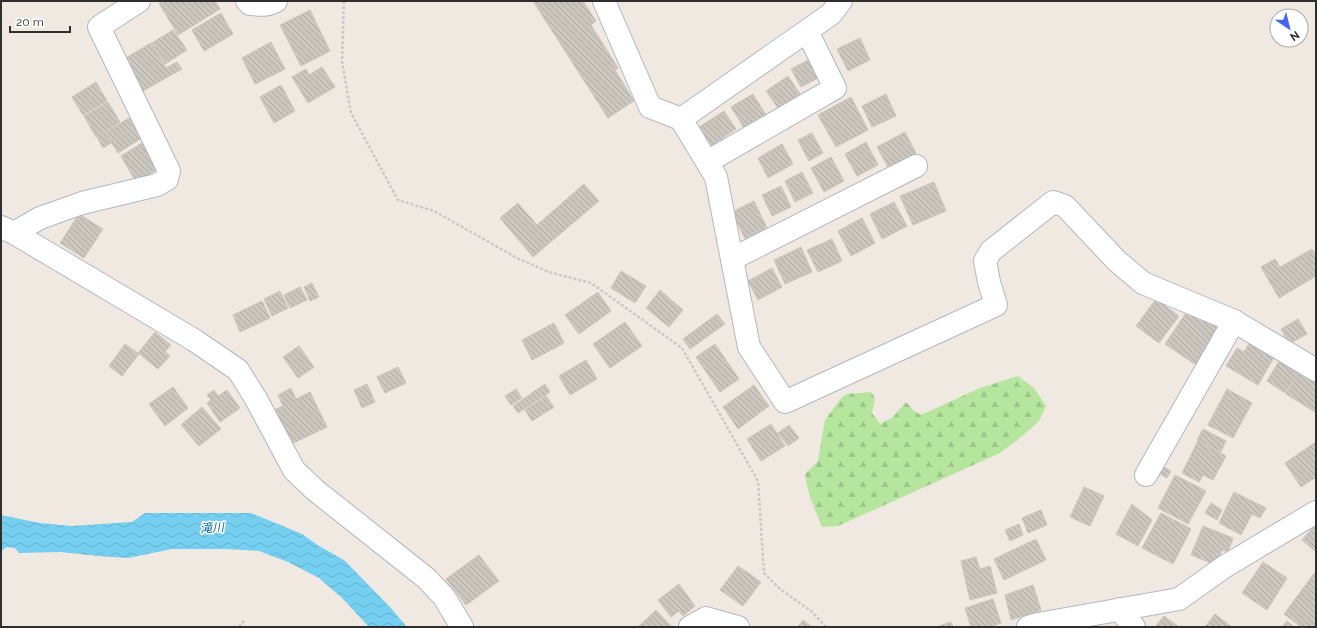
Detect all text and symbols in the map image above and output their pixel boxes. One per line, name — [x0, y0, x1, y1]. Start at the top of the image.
scale bar — [10, 8, 70, 34]
north arrow — [1269, 8, 1309, 48]
text: 20 m — [16, 15, 44, 29]
text: N — [1287, 28, 1302, 44]
water label: 滝川 — [200, 520, 226, 536]

